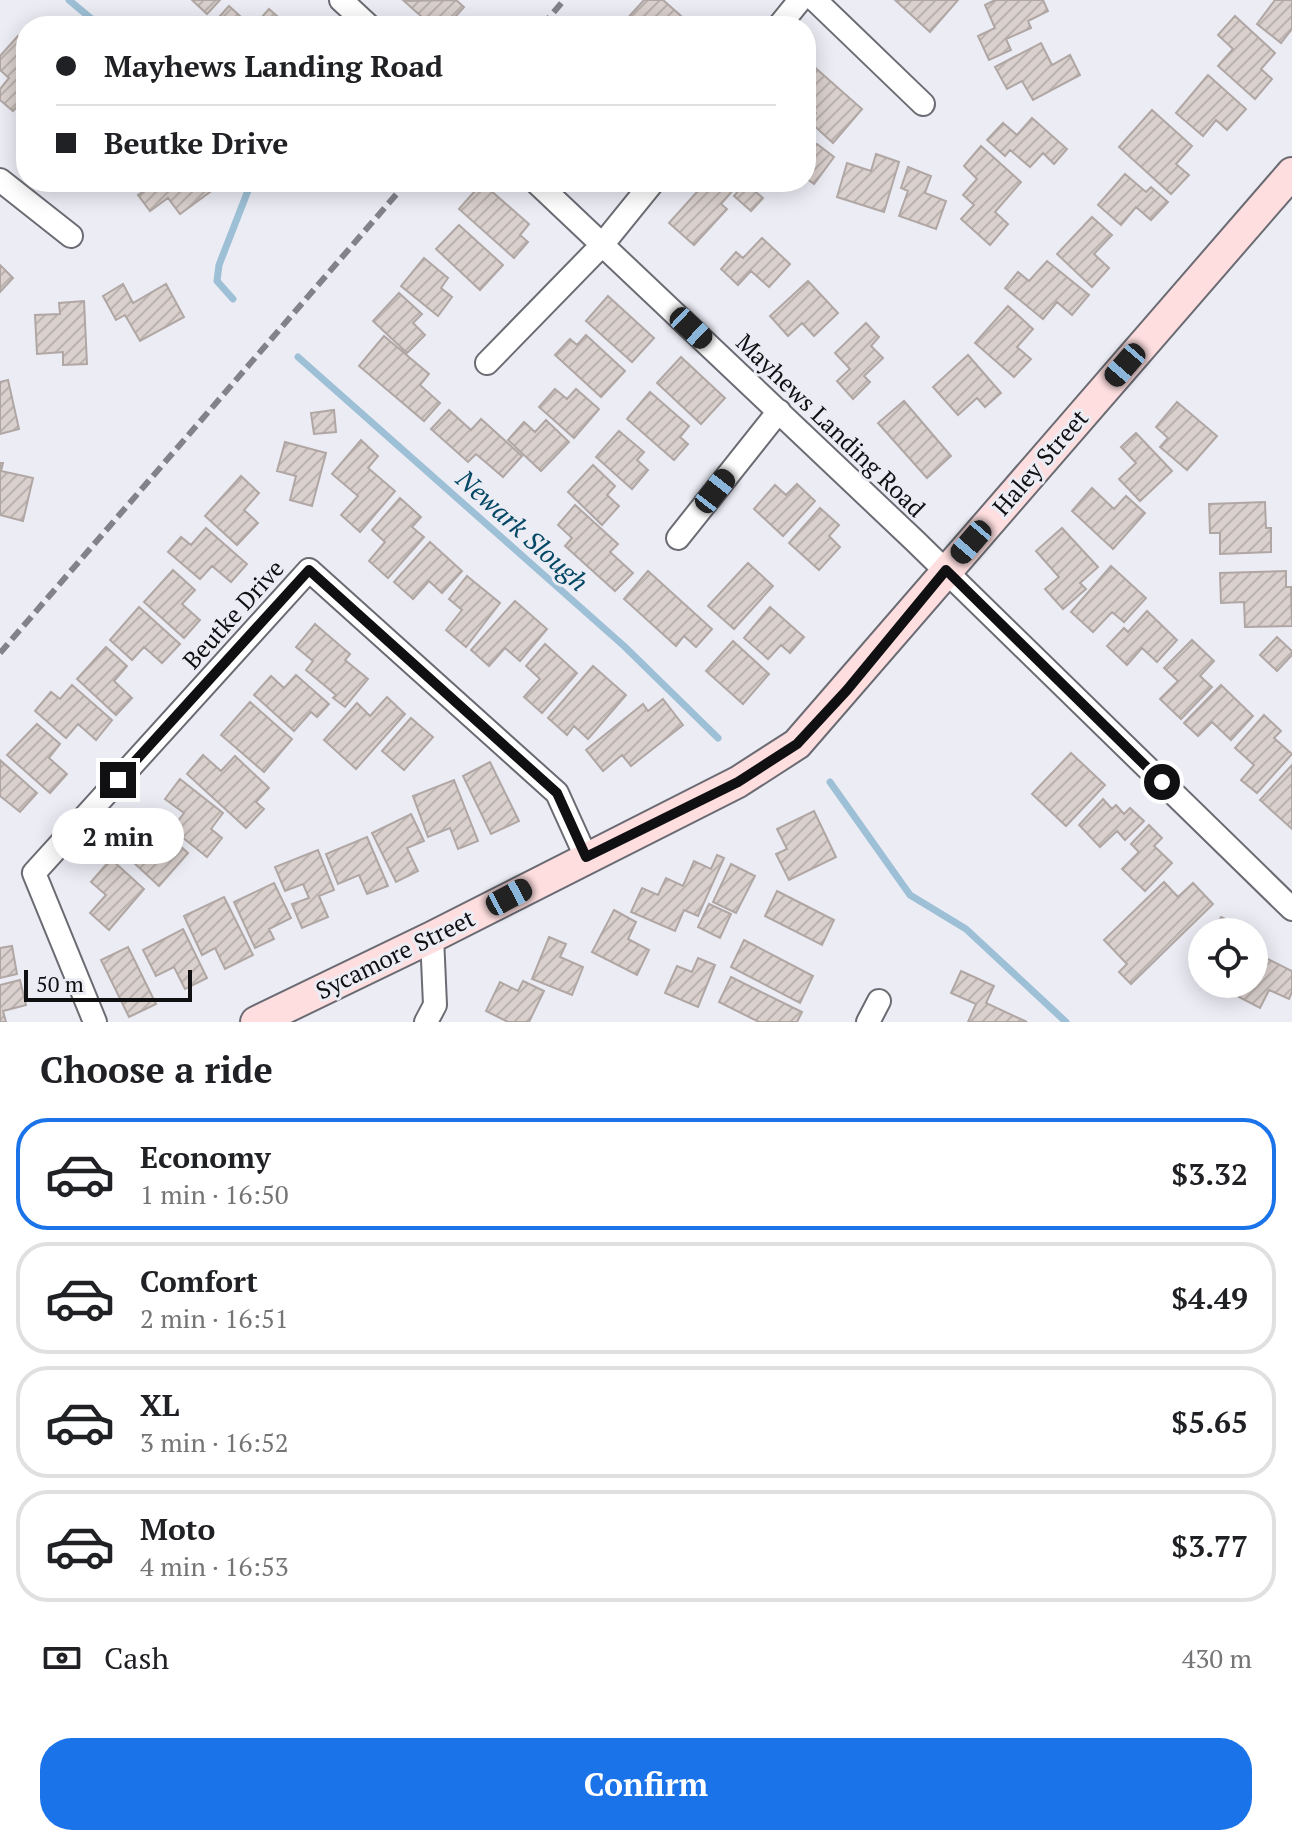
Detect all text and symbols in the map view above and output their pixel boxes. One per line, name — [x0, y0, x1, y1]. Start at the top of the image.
text: Mayhews Landing Road — [104, 46, 443, 86]
text: Beutke Drive — [104, 123, 288, 163]
car — [665, 303, 717, 353]
street label: Mayhews Landing Road — [730, 326, 932, 524]
car — [1100, 339, 1150, 391]
street label: Haley Street — [985, 402, 1095, 522]
water label: Newark Slough — [449, 461, 596, 598]
car — [691, 465, 739, 517]
car — [946, 516, 996, 568]
street label: Beutke Drive — [175, 552, 291, 676]
route end — [100, 762, 136, 798]
route start — [1144, 764, 1180, 800]
callout: 2 min — [52, 808, 184, 864]
text: 2 min — [82, 819, 154, 853]
car — [482, 875, 536, 919]
street label: Sycamore Street — [310, 902, 480, 1006]
map controls — [1188, 918, 1268, 998]
button: locate — [1188, 918, 1268, 998]
scale bar — [24, 966, 192, 1002]
text: 50 m — [36, 969, 84, 998]
text: Choose a ride — [40, 1046, 273, 1093]
text: Economy — [140, 1137, 271, 1177]
icon: car — [44, 1138, 116, 1210]
text: $3.32 — [1171, 1154, 1248, 1194]
text: 1 min · 16:50 — [140, 1177, 289, 1211]
text: Comfort — [140, 1261, 258, 1301]
icon: car — [44, 1262, 116, 1334]
text: $4.49 — [1171, 1278, 1248, 1318]
text: 2 min · 16:51 — [140, 1301, 289, 1335]
text: XL — [140, 1385, 179, 1425]
icon: car — [44, 1386, 116, 1458]
text: $5.65 — [1171, 1402, 1248, 1442]
text: 3 min · 16:52 — [140, 1425, 289, 1459]
text: Moto — [140, 1509, 215, 1549]
icon: car — [44, 1510, 116, 1582]
text: $3.77 — [1171, 1526, 1248, 1566]
text: 4 min · 16:53 — [140, 1549, 289, 1583]
icon: cash — [40, 1636, 84, 1680]
text: Cash — [104, 1638, 169, 1678]
text: 430 m — [1182, 1641, 1252, 1675]
button: Confirm — [40, 1738, 1252, 1830]

